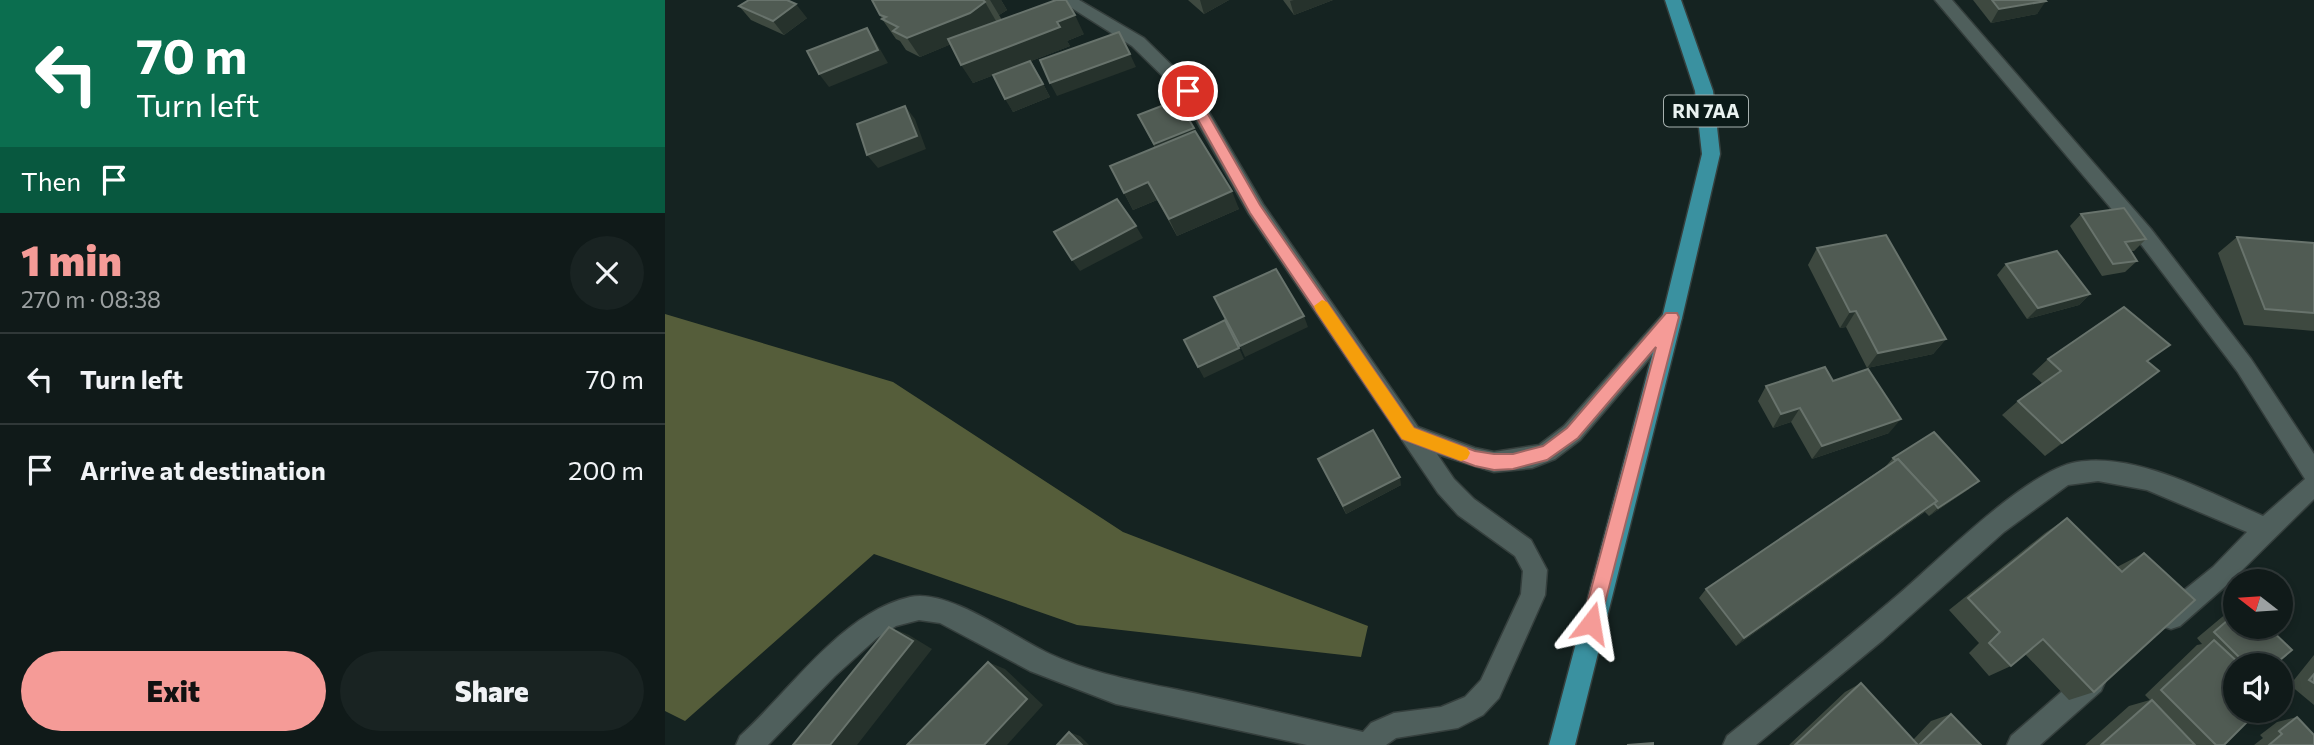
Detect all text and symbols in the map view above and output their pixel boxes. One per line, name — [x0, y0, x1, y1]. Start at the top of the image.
text: 70 m — [136, 24, 247, 84]
icon: left — [21, 28, 112, 119]
pin — [1158, 61, 1218, 121]
icon: arrive — [1169, 72, 1207, 110]
text: Turn left — [136, 84, 260, 124]
road number: RN 7AA — [1664, 96, 1748, 127]
icon: arrive — [95, 161, 133, 199]
text: Then — [21, 165, 81, 196]
text: 1 min — [21, 233, 122, 285]
button: close — [570, 236, 644, 310]
text: 270 m · 08:38 — [21, 285, 161, 313]
icon: left — [21, 360, 59, 398]
text: Turn left — [80, 363, 183, 394]
text: 70 m — [586, 363, 644, 394]
icon: arrive — [21, 451, 59, 489]
text: Arrive at destination — [80, 454, 326, 485]
text: 200 m — [568, 454, 644, 485]
north arrow — [2223, 569, 2293, 639]
map controls — [2223, 569, 2293, 723]
position arrow — [1554, 586, 1628, 660]
button: Exit — [21, 651, 326, 731]
button: Share — [340, 651, 644, 731]
button: sound — [2223, 653, 2293, 723]

